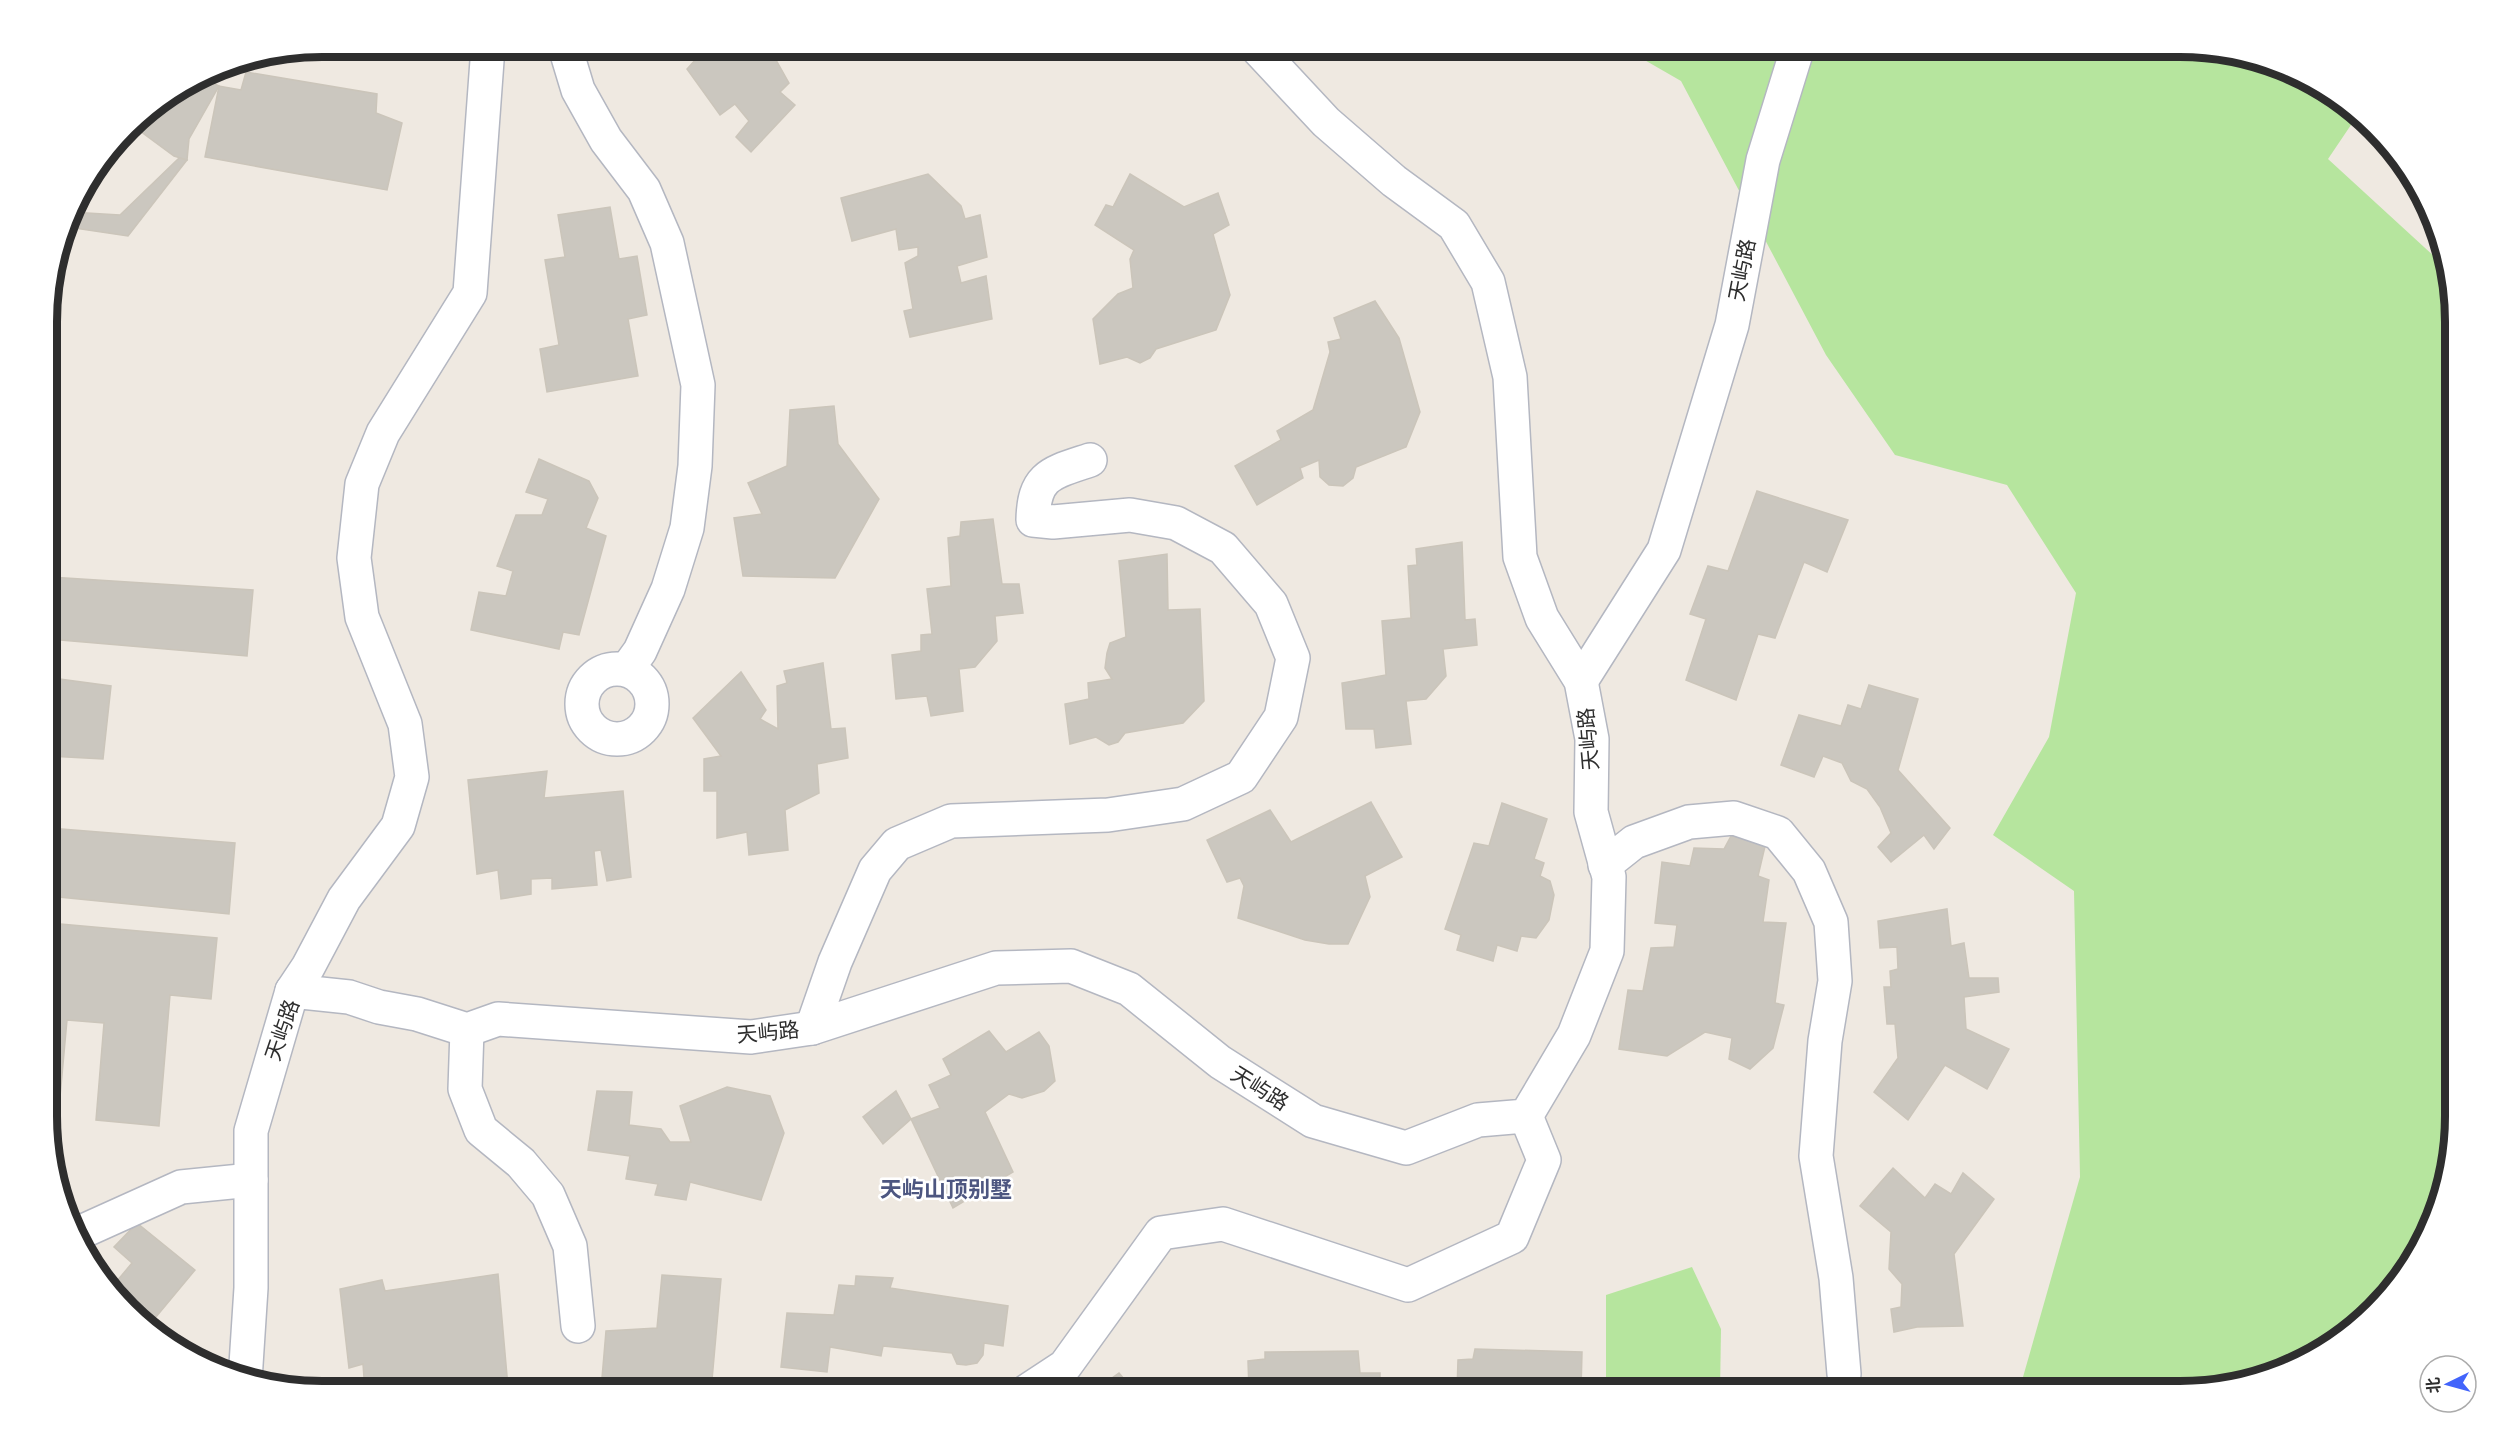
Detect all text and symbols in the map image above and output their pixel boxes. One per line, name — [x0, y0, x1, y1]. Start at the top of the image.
street label: 天屿路 — [1724, 237, 1760, 303]
street label: 天屿路 — [1573, 707, 1603, 771]
street label: 天屿路 — [260, 996, 304, 1064]
street label: 天屿路 — [736, 1017, 800, 1047]
street label: 天屿路 — [1227, 1061, 1293, 1115]
district label: 天屿山顶别墅 — [880, 1176, 1012, 1203]
north arrow — [2418, 1354, 2478, 1414]
text: 北 — [2423, 1376, 2444, 1394]

